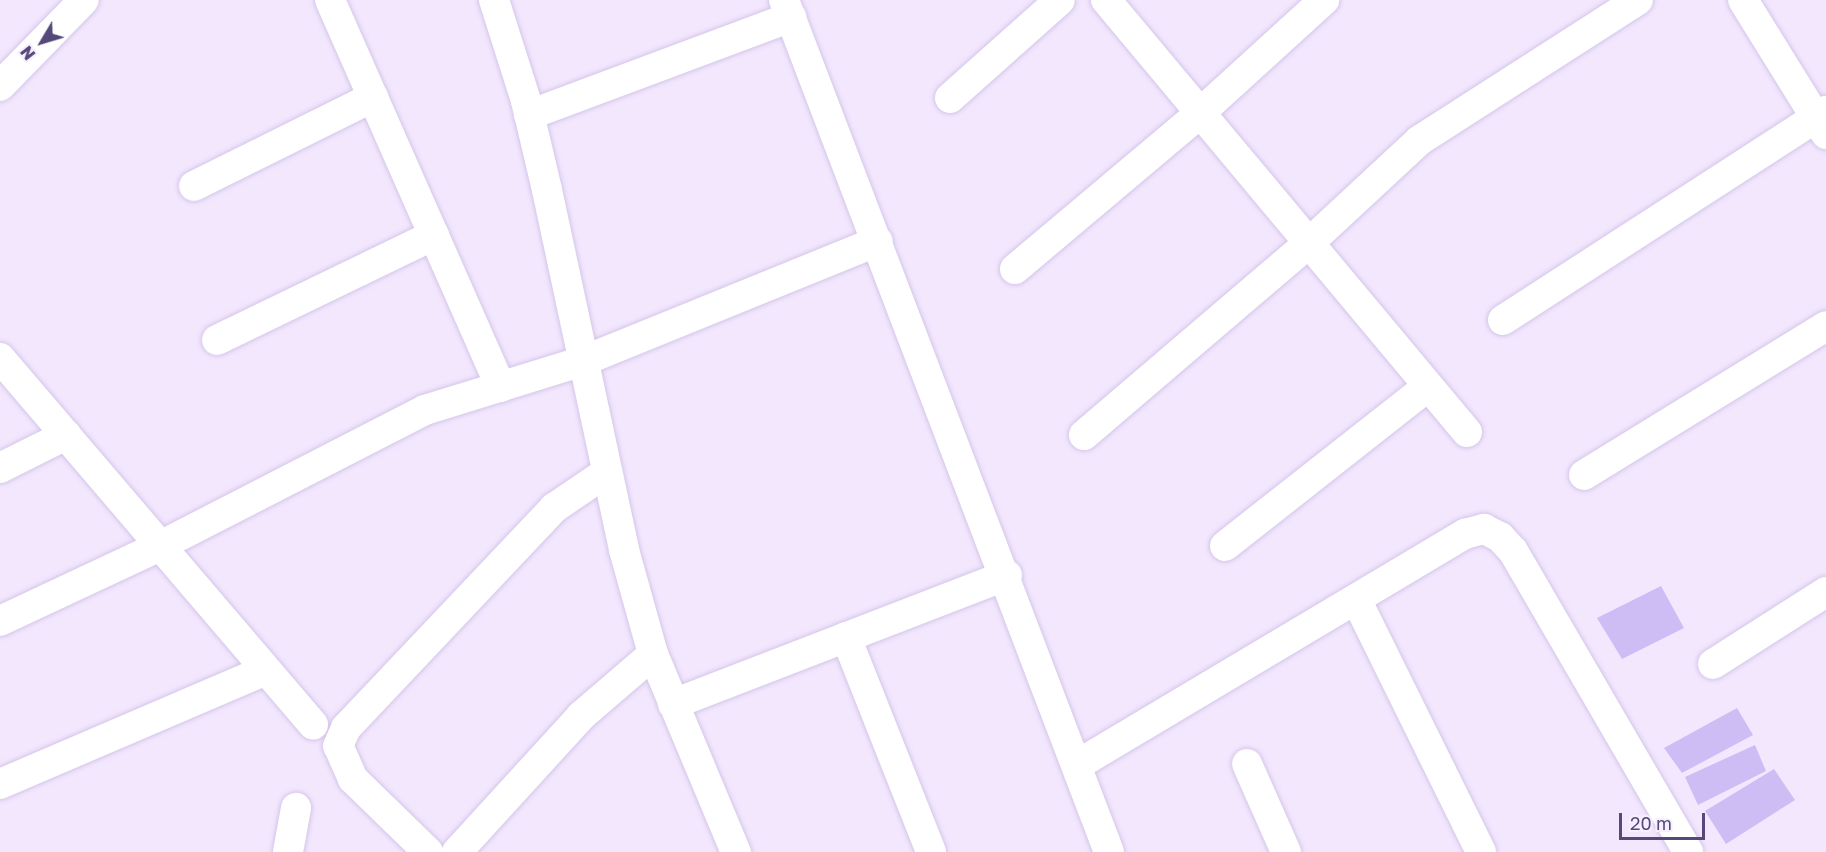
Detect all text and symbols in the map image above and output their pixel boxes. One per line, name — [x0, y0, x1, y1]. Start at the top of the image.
north arrow — [12, 12, 72, 72]
text: N — [16, 42, 39, 64]
scale bar — [1622, 801, 1708, 839]
text: 20 m — [1630, 812, 1672, 834]

